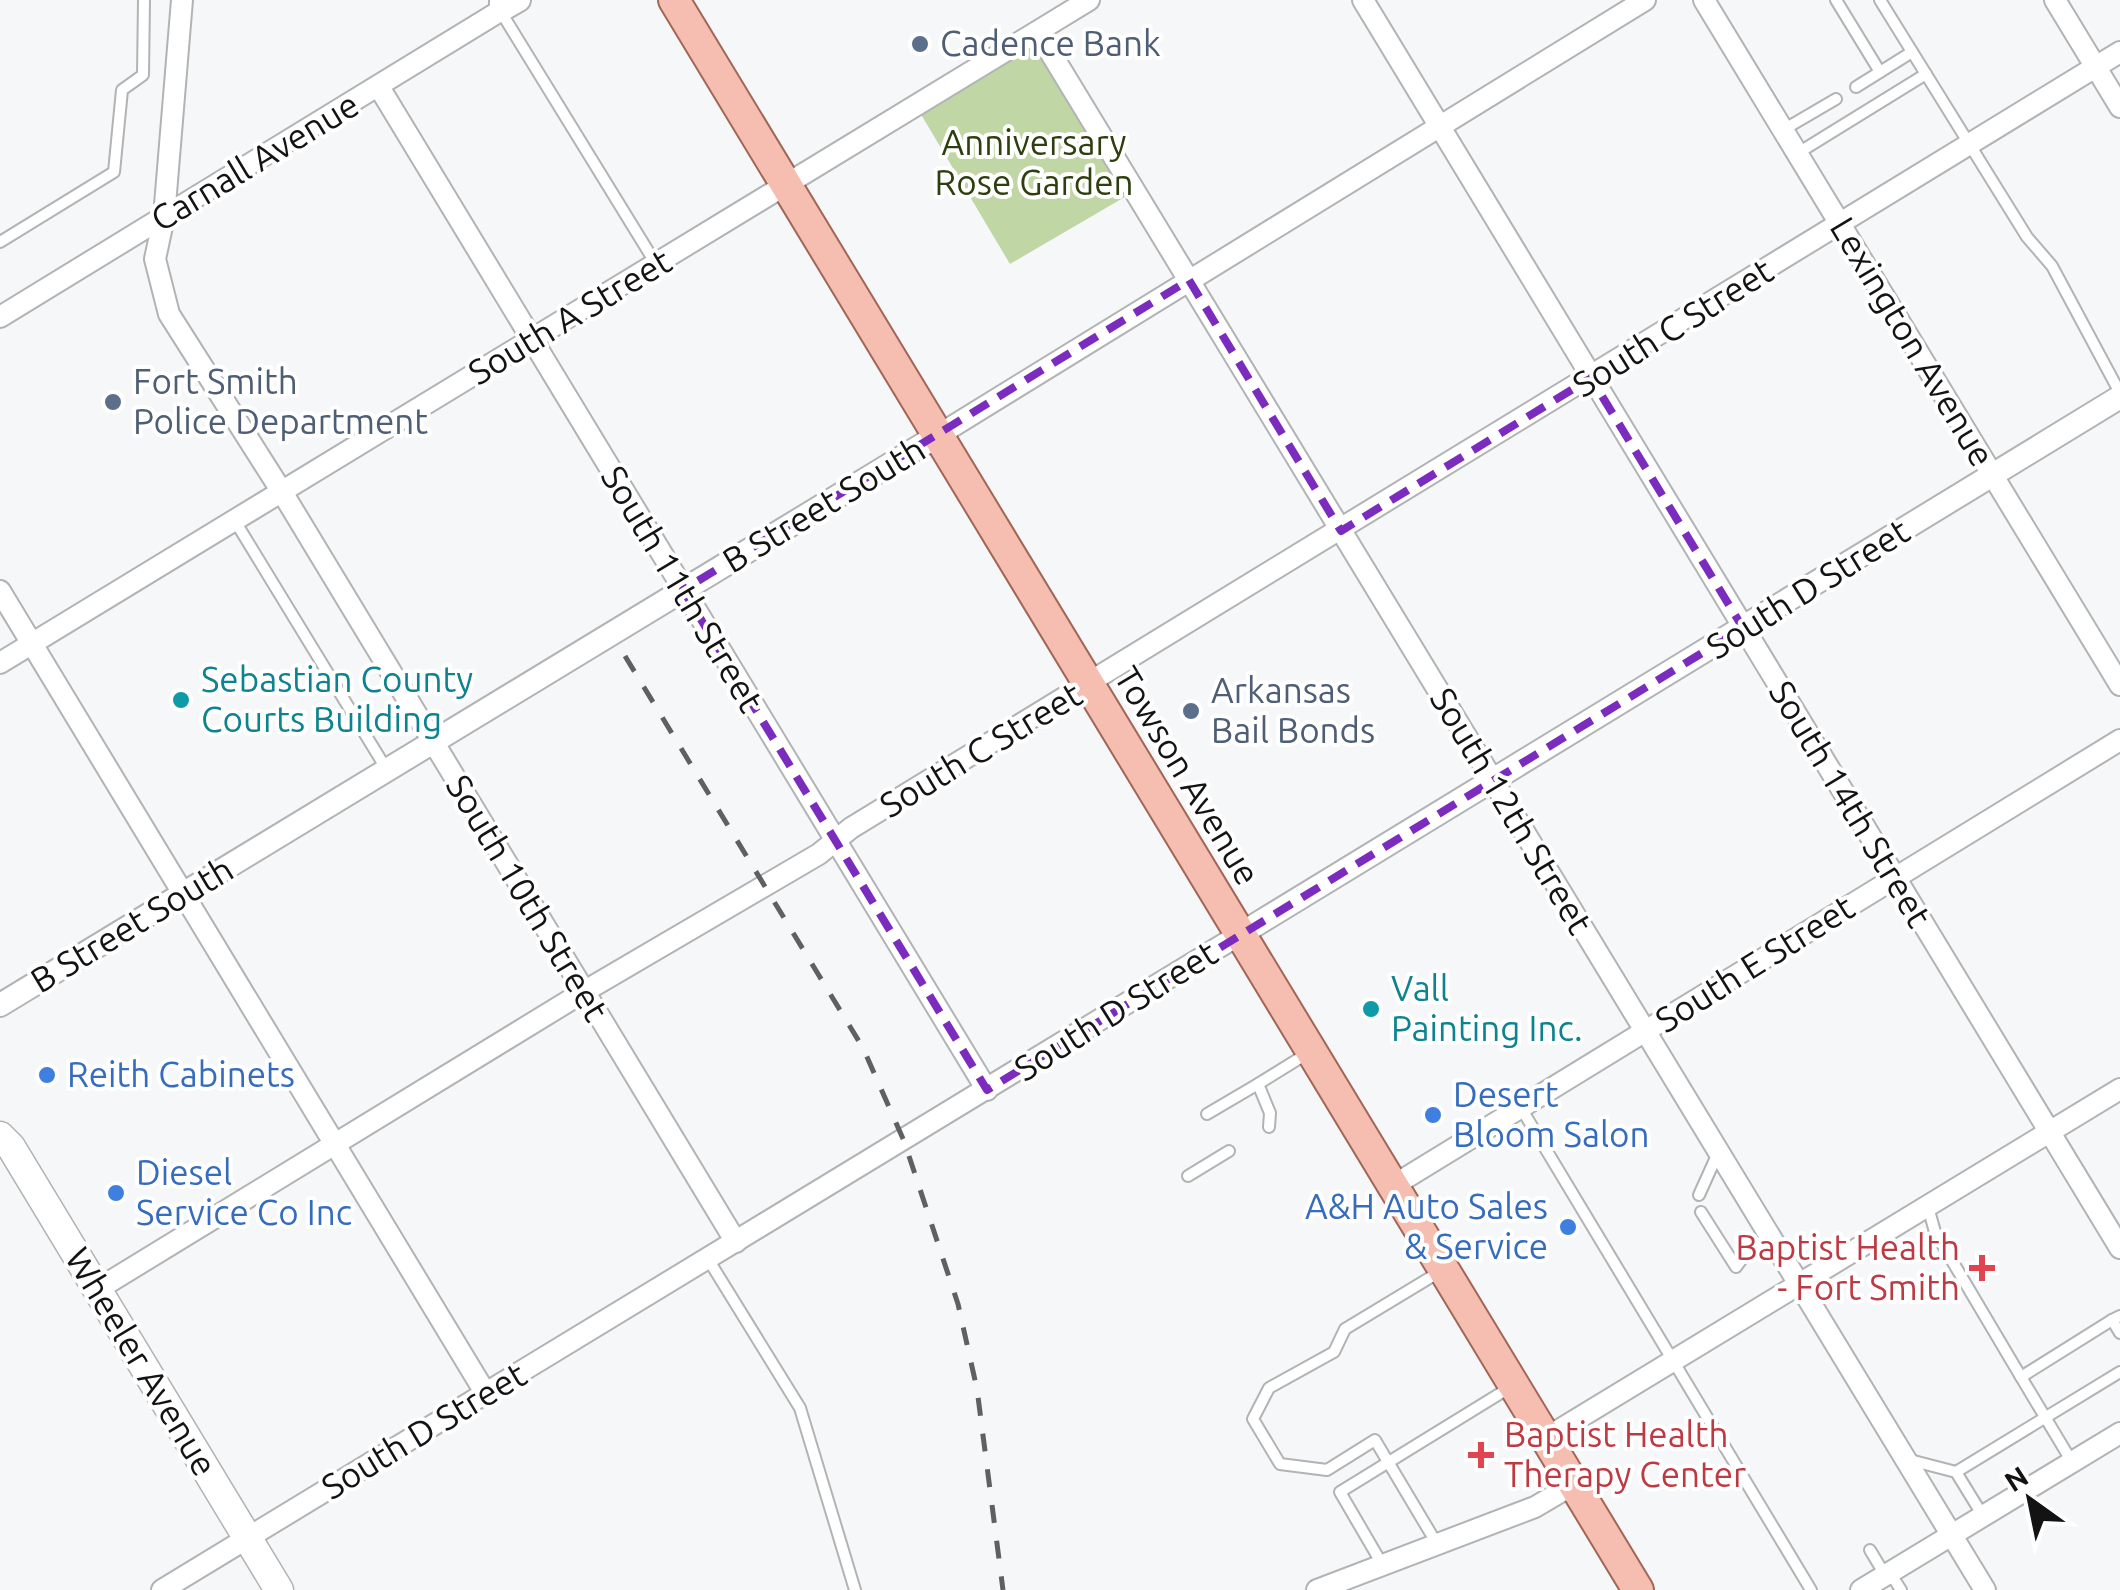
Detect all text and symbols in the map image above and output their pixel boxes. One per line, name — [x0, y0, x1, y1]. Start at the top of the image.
place label: Cadence Bank — [940, 23, 1161, 63]
marker: Cadence Bank — [909, 33, 931, 55]
street label: Carnall Avenue — [143, 83, 366, 239]
park label: Anniversary Rose Garden — [935, 122, 1133, 202]
street label: Lexington Avenue — [1823, 210, 2003, 473]
street label: South A Street — [461, 240, 678, 392]
street label: South C Street — [1565, 250, 1780, 404]
place label: Fort Smith Police Department — [133, 361, 428, 441]
marker: Fort Smith Police Department — [102, 391, 124, 413]
street label: B Street South — [715, 428, 932, 580]
street label: South 11th Street — [594, 458, 772, 719]
street label: South D Street — [1699, 510, 1916, 666]
place label: Sebastian County Courts Building — [201, 659, 473, 739]
street label: Towson Avenue — [1107, 659, 1269, 892]
place label: Arkansas Bail Bonds — [1211, 670, 1375, 750]
street label: South C Street — [873, 673, 1089, 825]
street label: South 14th Street — [1762, 673, 1940, 934]
street label: South 12th Street — [1423, 680, 1601, 941]
marker: Sebastian County Courts Building — [170, 689, 192, 711]
marker: Arkansas Bail Bonds — [1180, 700, 1202, 722]
street label: South 10th Street — [439, 767, 617, 1028]
street label: B Street South — [23, 848, 240, 1000]
street label: South E Street — [1648, 886, 1861, 1040]
street label: South D Street — [1007, 932, 1224, 1088]
place label: Vall Painting Inc. — [1391, 968, 1583, 1048]
marker: Vall Painting Inc. — [1360, 998, 1382, 1020]
place label: Reith Cabinets — [67, 1054, 295, 1094]
marker: Reith Cabinets — [36, 1064, 58, 1086]
place label: Desert Bloom Salon — [1453, 1074, 1650, 1154]
marker: Desert Bloom Salon — [1422, 1104, 1444, 1126]
place label: Diesel Service Co Inc — [136, 1152, 352, 1232]
marker: Diesel Service Co Inc — [105, 1182, 127, 1204]
place label: A&H Auto Sales & Service — [1305, 1186, 1548, 1266]
marker: A&H Auto Sales & Service — [1557, 1216, 1579, 1238]
place label: Baptist Health - Fort Smith — [1735, 1227, 1960, 1307]
street label: Wheeler Avenue — [58, 1240, 226, 1483]
marker: Baptist Health - Fort Smith — [1969, 1255, 1995, 1281]
street label: South D Street — [314, 1353, 533, 1507]
place label: Baptist Health Therapy Center — [1504, 1414, 1746, 1494]
marker: Baptist Health Therapy Center — [1468, 1442, 1494, 1468]
north arrow — [1980, 1450, 2080, 1550]
text: N — [1999, 1460, 2033, 1497]

